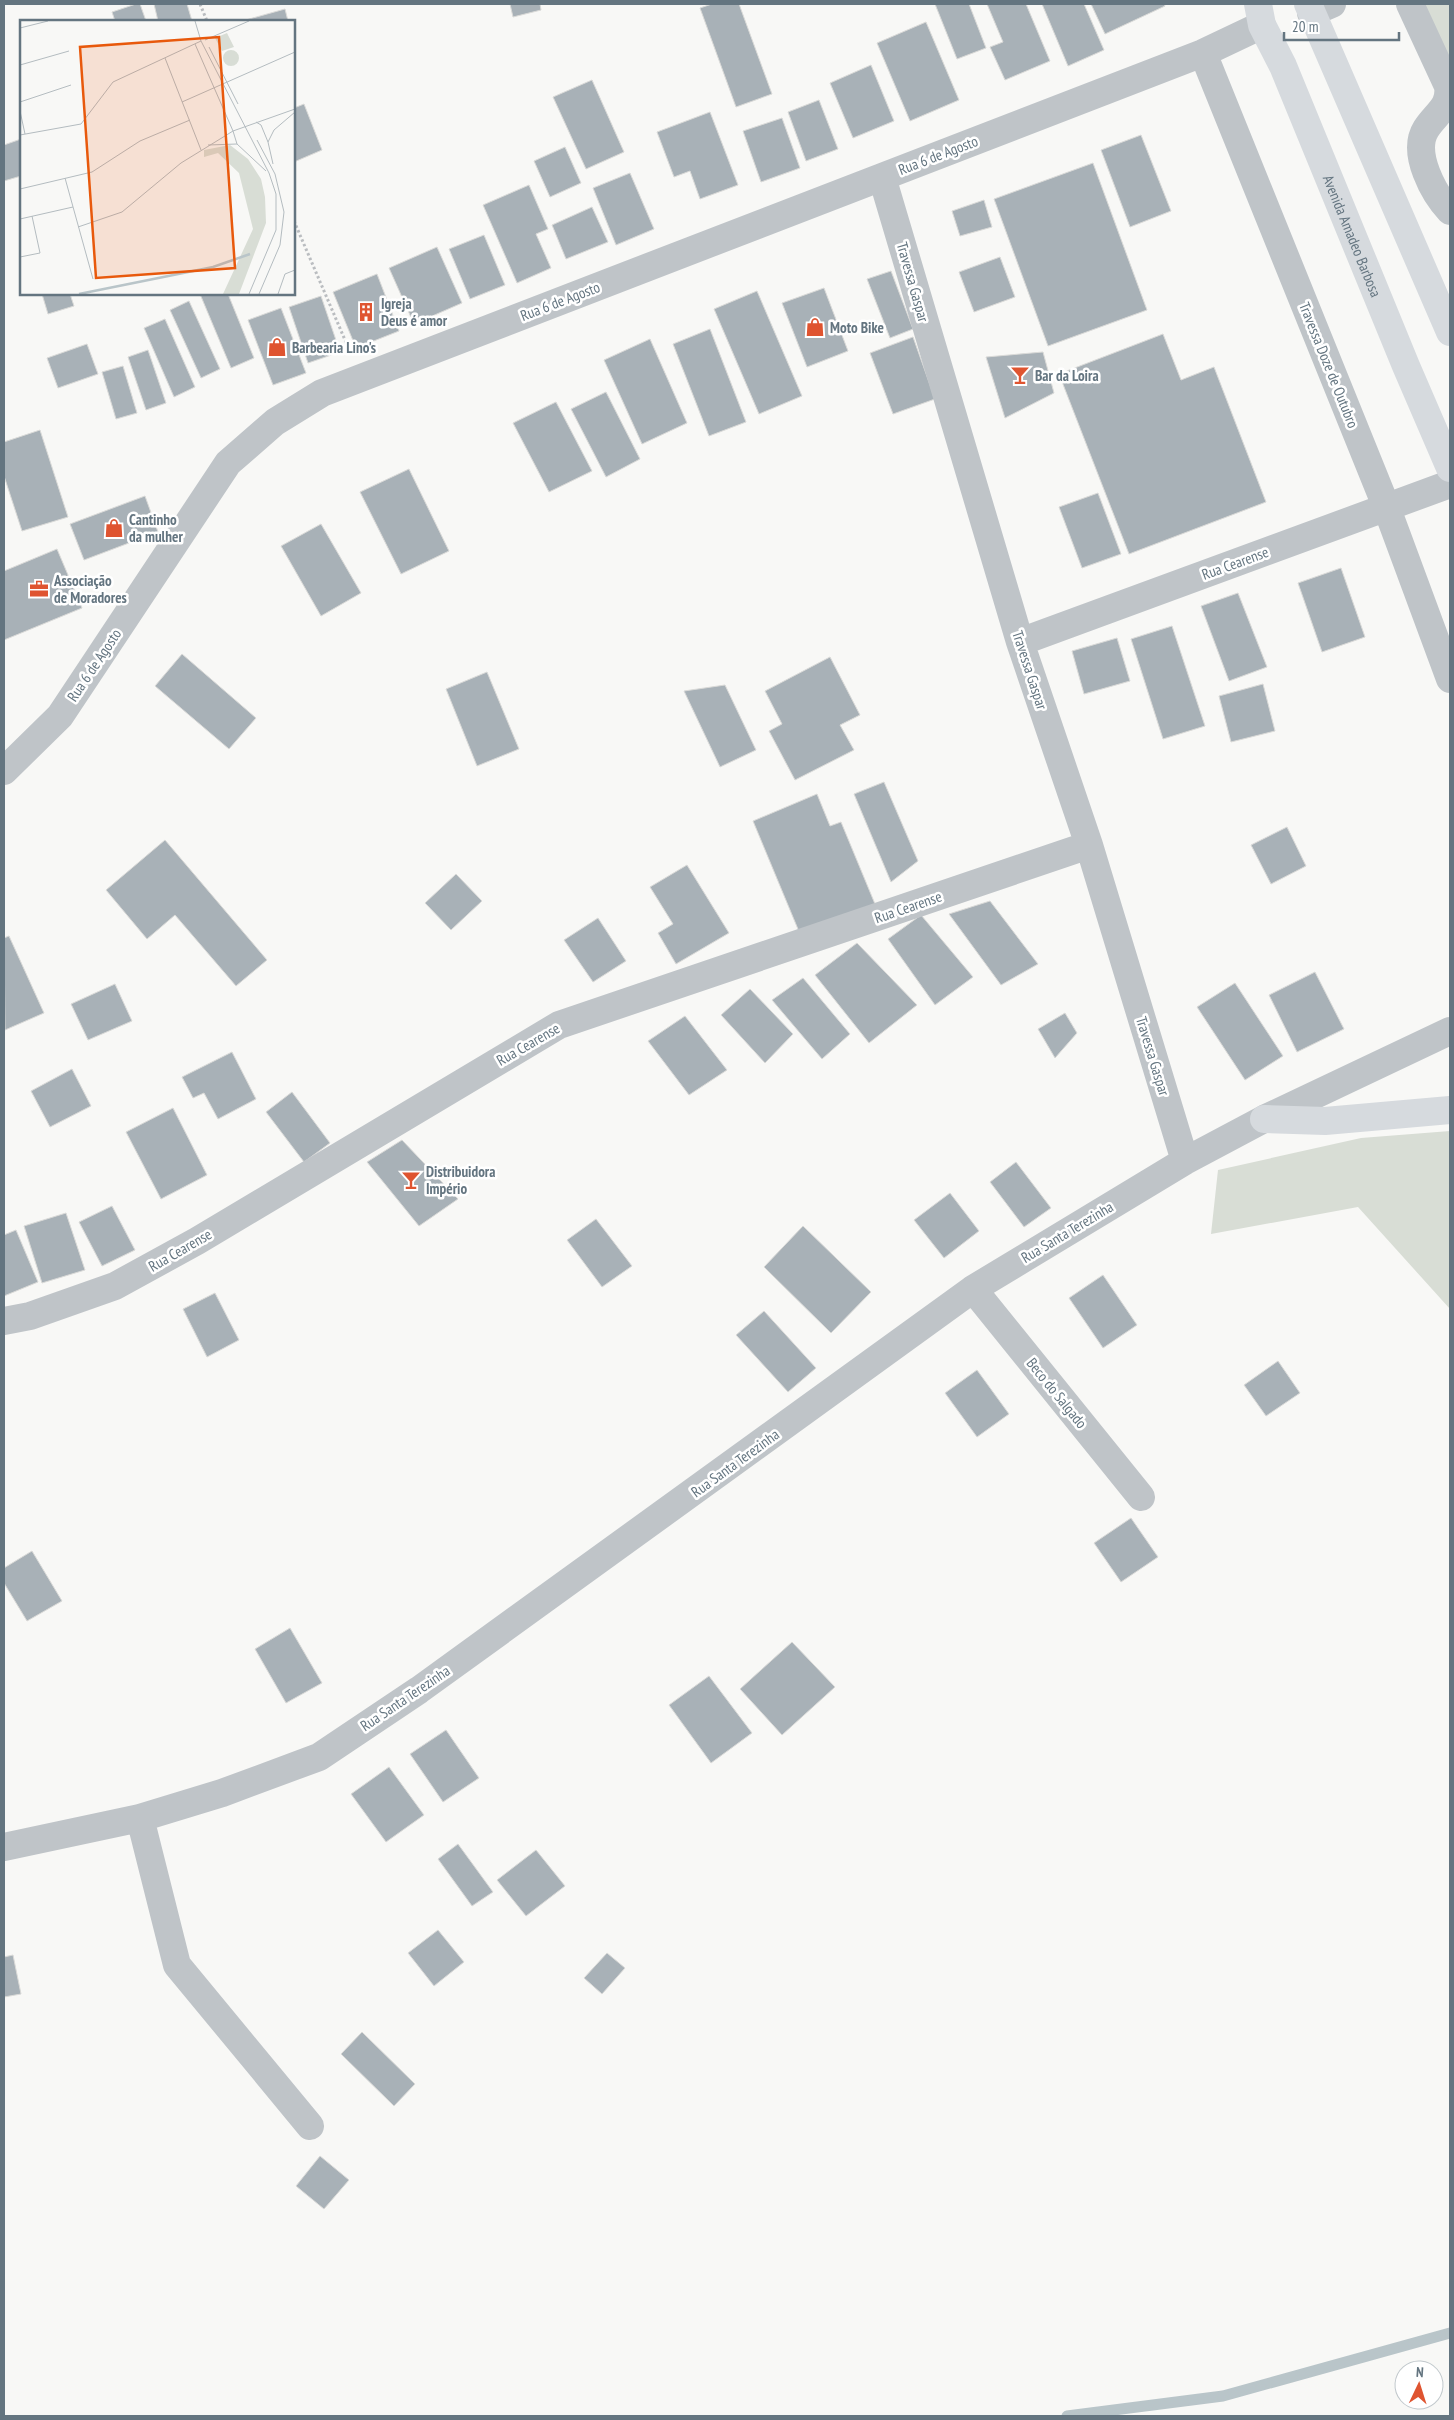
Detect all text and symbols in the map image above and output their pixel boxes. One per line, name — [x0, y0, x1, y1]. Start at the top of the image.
scale bar — [1284, 10, 1399, 42]
text: 20 m — [1292, 17, 1318, 36]
inset map — [20, 20, 295, 295]
street label: Rua 6 de Agosto — [896, 131, 980, 179]
street label: Avenida Amadeo Barbosa — [1319, 172, 1386, 300]
street label: Travessa Gaspar — [893, 240, 934, 325]
street label: Rua 6 de Agosto — [518, 277, 602, 325]
place label: Igreja Deus é amor — [381, 294, 448, 330]
street label: Travessa Doze de Outubro — [1295, 299, 1363, 431]
building icon: Igreja Deus é amor — [355, 301, 377, 323]
shop icon: Moto Bike — [804, 316, 826, 338]
place label: Moto Bike — [830, 318, 884, 337]
shop icon: Barbearia Lino's — [266, 336, 288, 358]
place label: Barbearia Lino's — [292, 338, 376, 357]
bar icon: Bar da Loira — [1009, 364, 1031, 386]
place label: Bar da Loira — [1035, 366, 1099, 385]
place label: Cantinho da mulher — [129, 510, 183, 546]
shop icon: Cantinho da mulher — [103, 517, 125, 539]
street label: Rua Cearense — [1199, 542, 1271, 584]
place label: Associação de Moradores — [53, 571, 127, 607]
office icon: Associação de Moradores — [28, 578, 50, 600]
street label: Rua 6 de Agosto — [63, 625, 125, 705]
street label: Travessa Gaspar — [1008, 628, 1052, 713]
street label: Rua Cearense — [872, 887, 944, 927]
street label: Travessa Gaspar — [1132, 1014, 1174, 1099]
street label: Rua Cearense — [493, 1018, 563, 1070]
place label: Distribuidora Império — [426, 1162, 495, 1198]
bar icon: Distribuidora Império — [400, 1169, 422, 1191]
street label: Rua Santa Terezinha — [1017, 1197, 1117, 1267]
street label: Rua Cearense — [145, 1224, 215, 1276]
street label: Beco do Salgado — [1023, 1354, 1091, 1432]
street label: Rua Santa Terezinha — [687, 1425, 783, 1501]
street label: Rua Santa Terezinha — [356, 1661, 454, 1735]
north arrow — [1394, 2360, 1444, 2410]
text: N — [1416, 2363, 1424, 2381]

